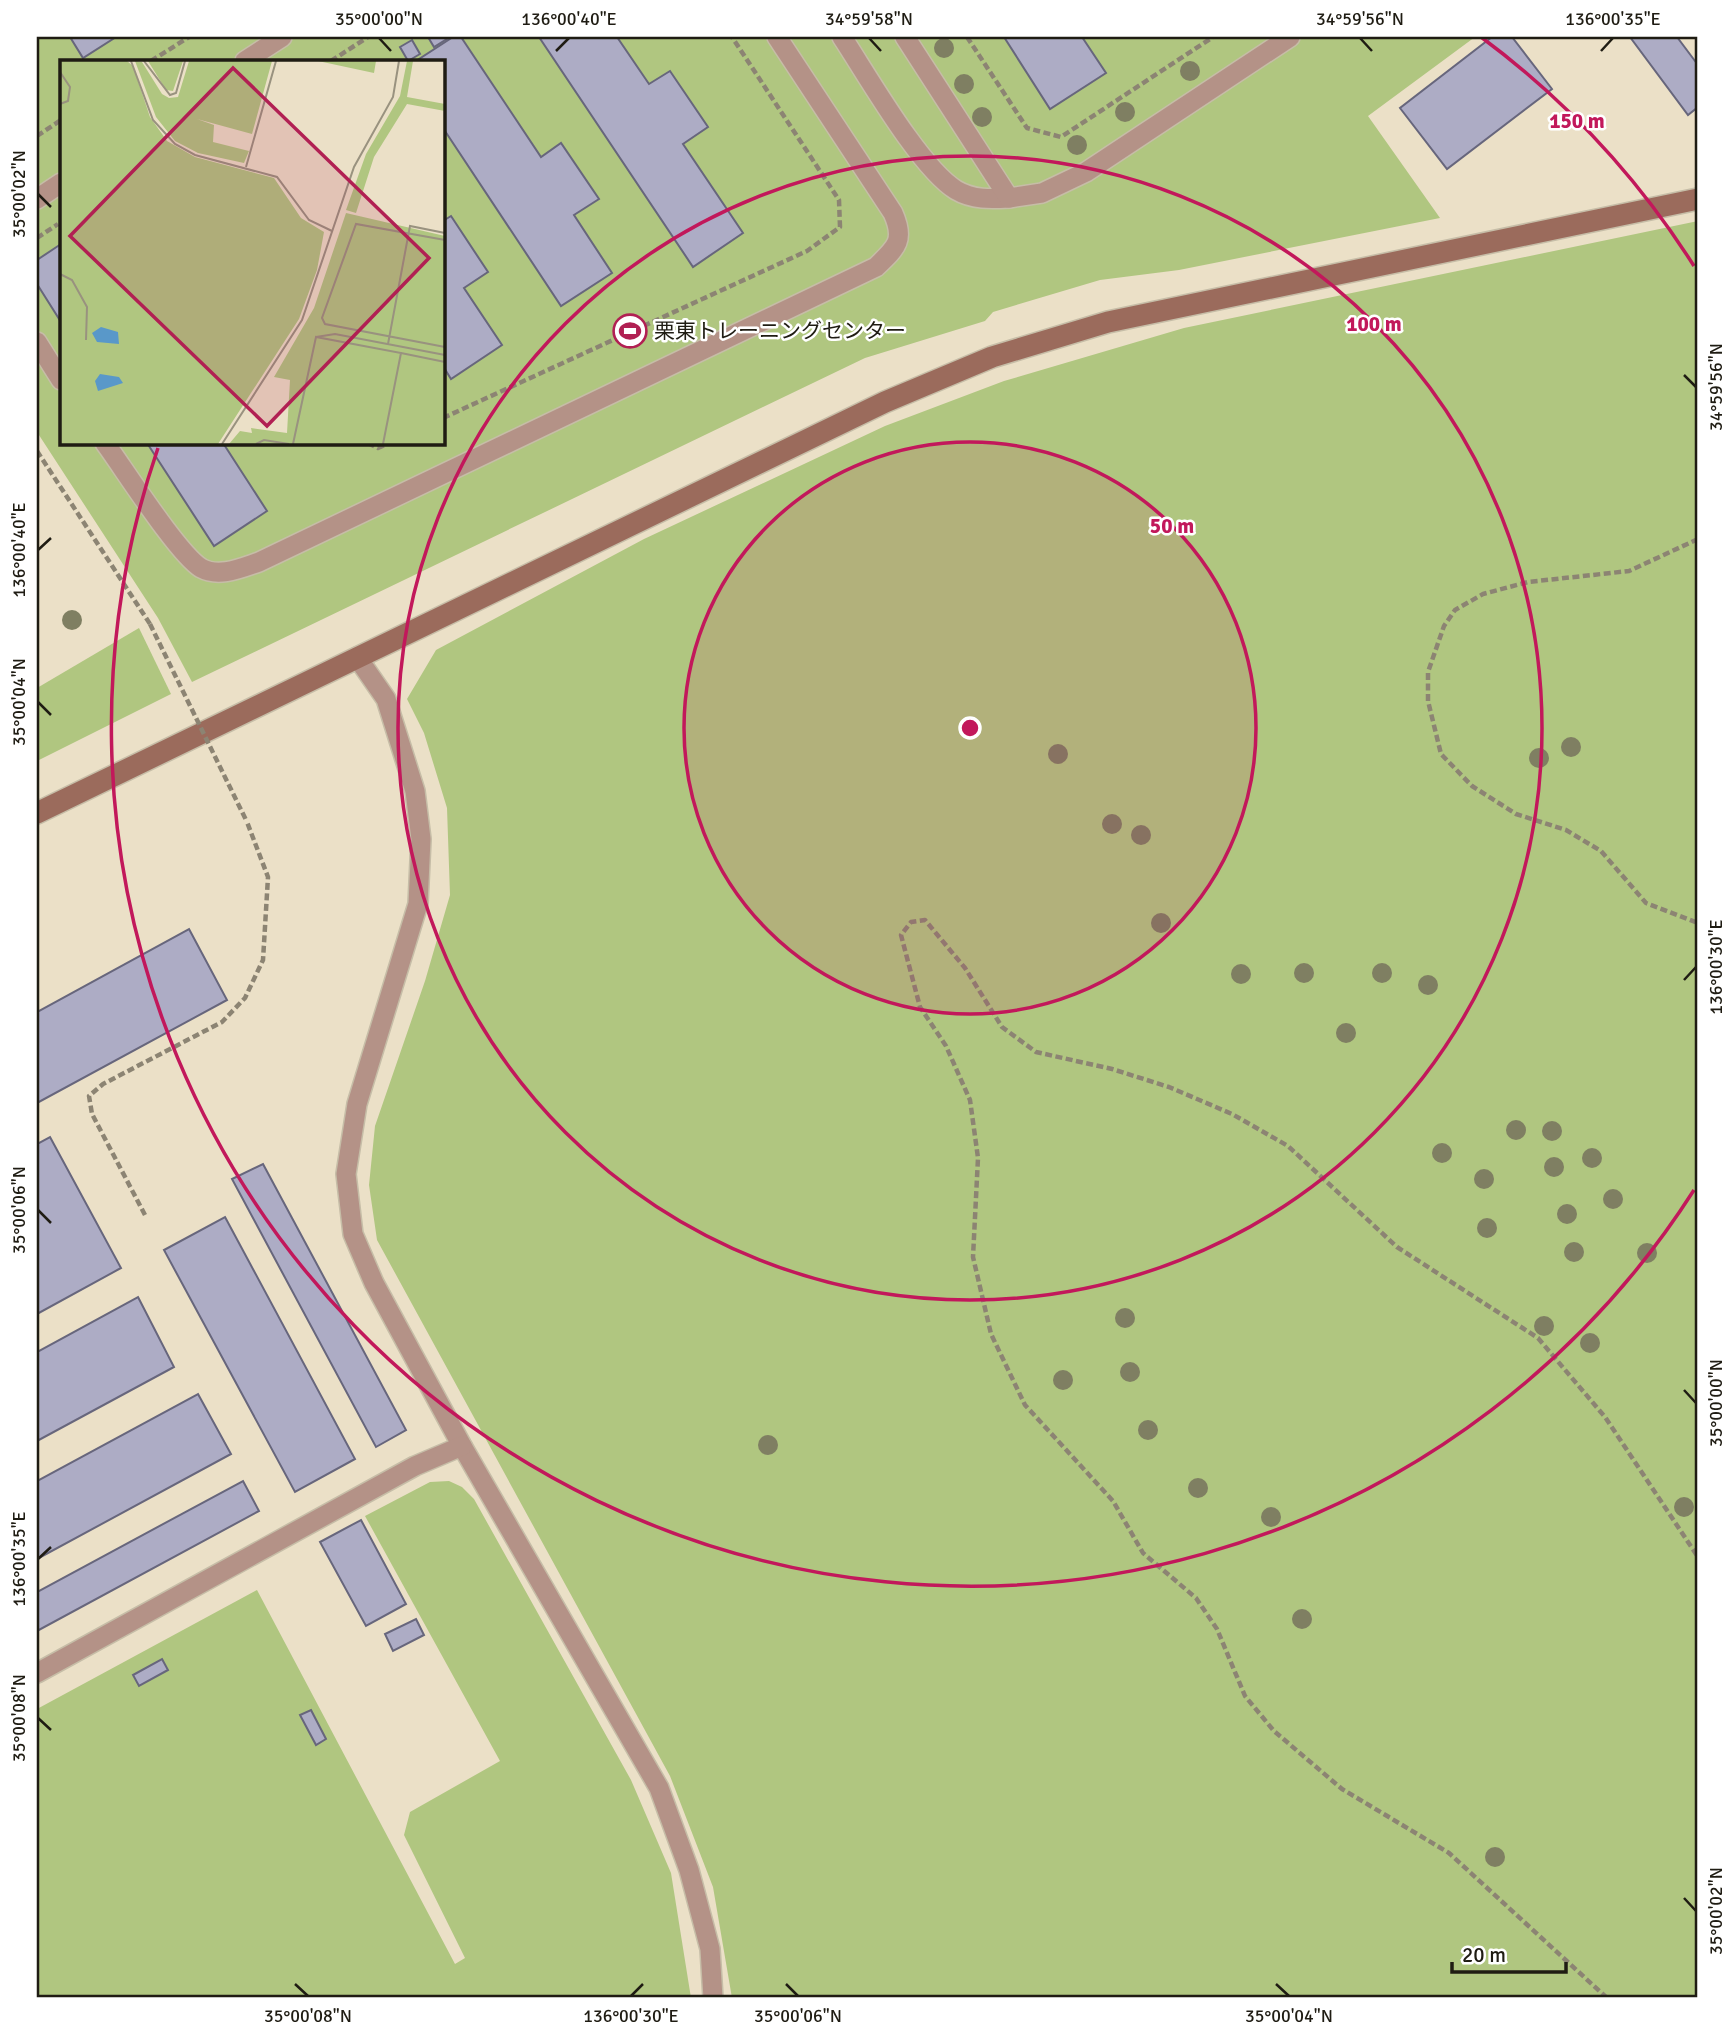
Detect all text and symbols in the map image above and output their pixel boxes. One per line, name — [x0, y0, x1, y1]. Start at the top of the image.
text: 35°00'00"N — [335, 8, 423, 30]
text: 136°00'40"E — [521, 8, 617, 30]
text: 34°59'58"N — [825, 8, 913, 30]
text: 34°59'56"N — [1316, 8, 1404, 30]
text: 136°00'35"E — [1565, 8, 1661, 30]
inset map — [60, 60, 444, 444]
text: 150 m — [1549, 108, 1605, 134]
text: 35°00'02"N — [8, 150, 30, 238]
text: 100 m — [1346, 311, 1402, 337]
sports icon: 栗東トレーニングセンター — [611, 312, 649, 350]
place label: 栗東トレーニングセンター — [654, 318, 906, 344]
text: 34°59'56"N — [1705, 343, 1727, 431]
text: 136°00'40"E — [8, 502, 30, 598]
text: 50 m — [1150, 513, 1194, 539]
text: 35°00'04"N — [8, 658, 30, 746]
centre of rings — [958, 716, 982, 740]
text: 136°00'30"E — [1705, 919, 1727, 1015]
text: 35°00'06"N — [8, 1166, 30, 1254]
text: 35°00'00"N — [1705, 1359, 1727, 1447]
text: 136°00'35"E — [8, 1511, 30, 1607]
text: 35°00'08"N — [8, 1674, 30, 1762]
text: 35°00'02"N — [1705, 1867, 1727, 1955]
scale bar — [1452, 1930, 1565, 1974]
text: 20 m — [1462, 1942, 1506, 1968]
text: 35°00'08"N — [264, 2005, 352, 2027]
text: 136°00'30"E — [583, 2005, 679, 2027]
text: 35°00'06"N — [754, 2005, 842, 2027]
text: 35°00'04"N — [1245, 2005, 1333, 2027]

